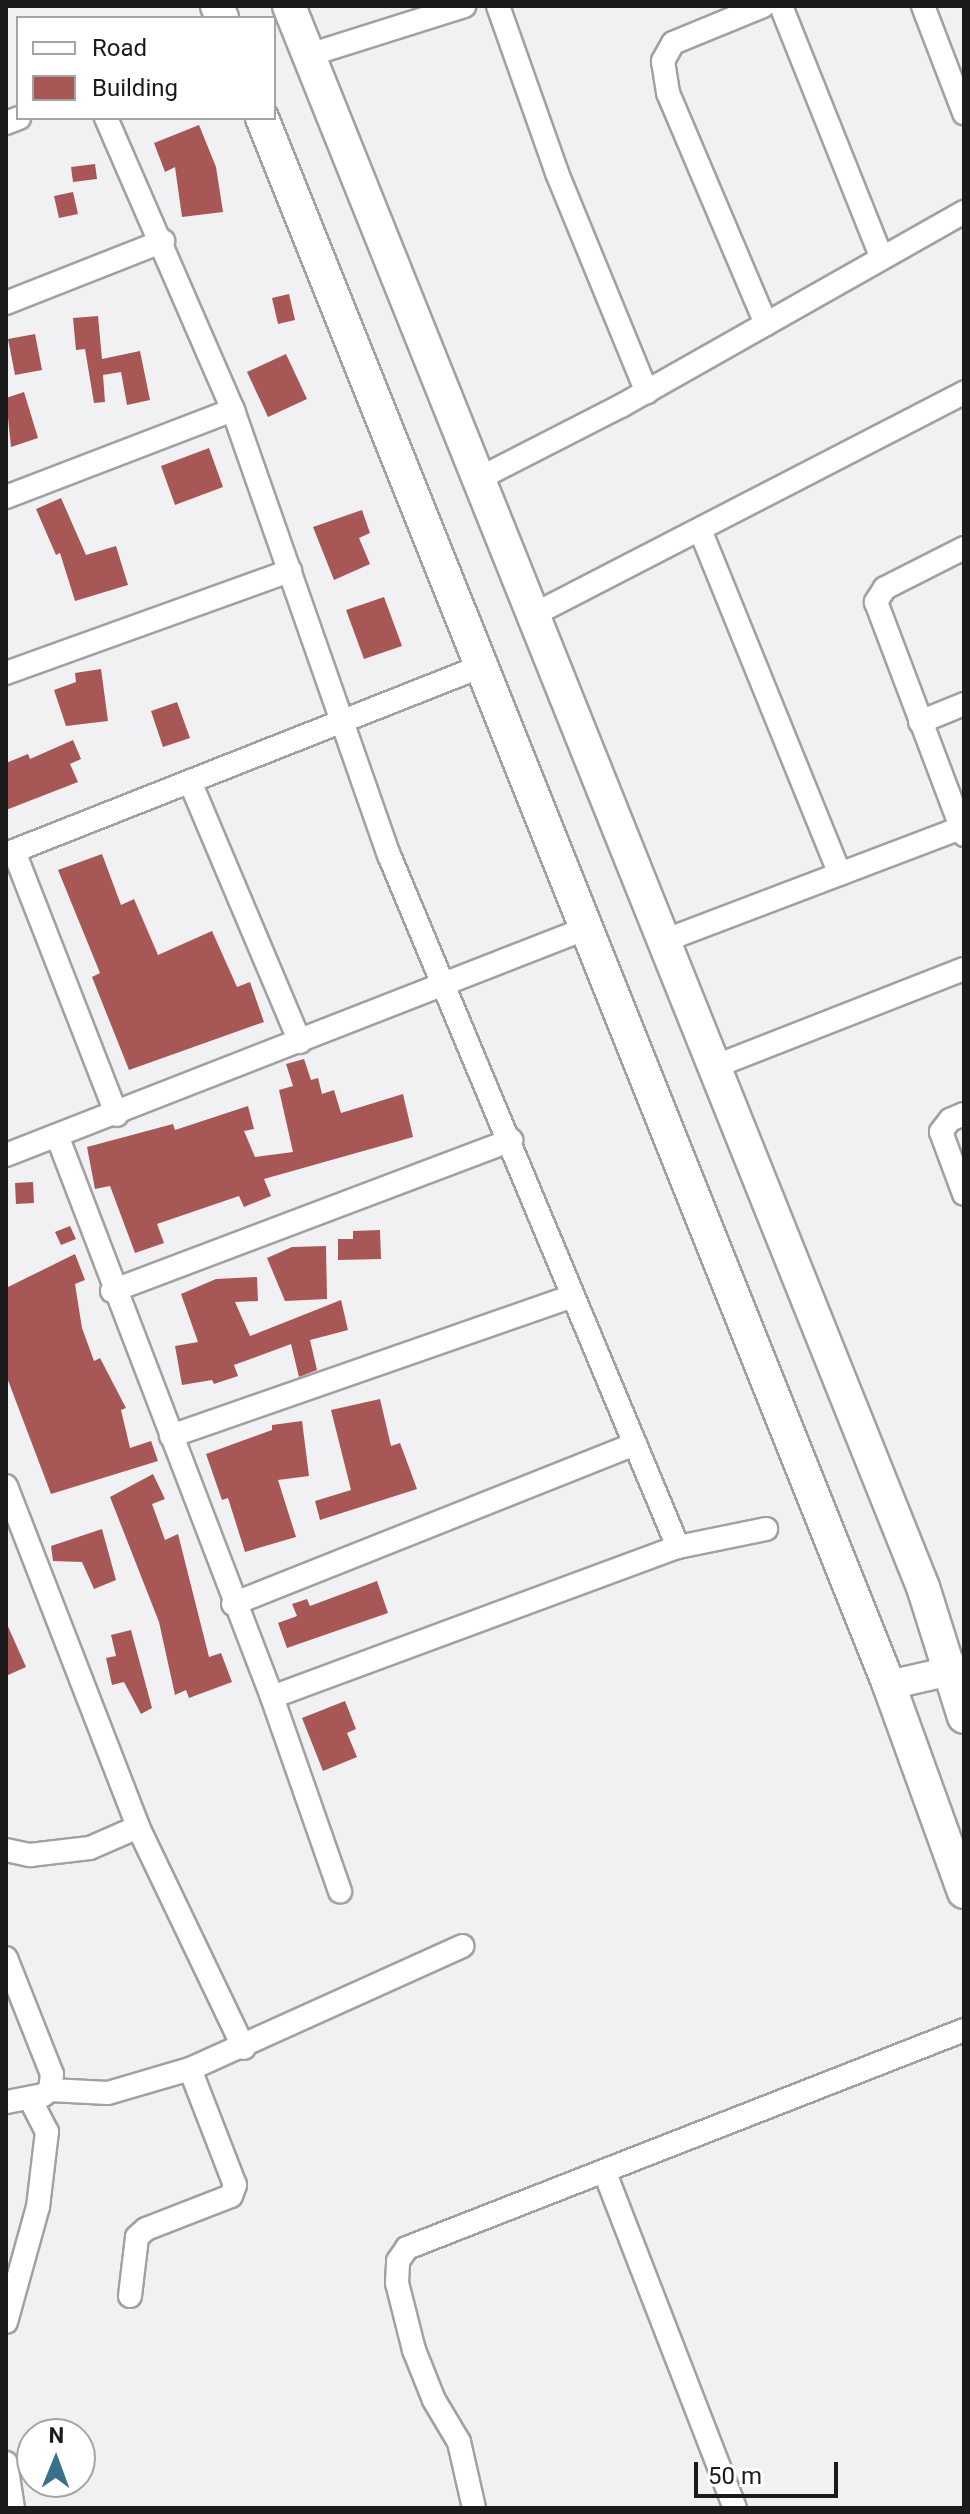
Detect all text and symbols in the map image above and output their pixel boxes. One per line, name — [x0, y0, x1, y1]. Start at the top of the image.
legend — [16, 16, 276, 120]
text: Road — [92, 34, 147, 62]
text: Building — [92, 74, 178, 102]
north arrow — [16, 2418, 96, 2498]
text: N — [48, 2423, 64, 2448]
scale bar — [698, 2446, 842, 2496]
text: 50 m — [708, 2462, 762, 2490]

